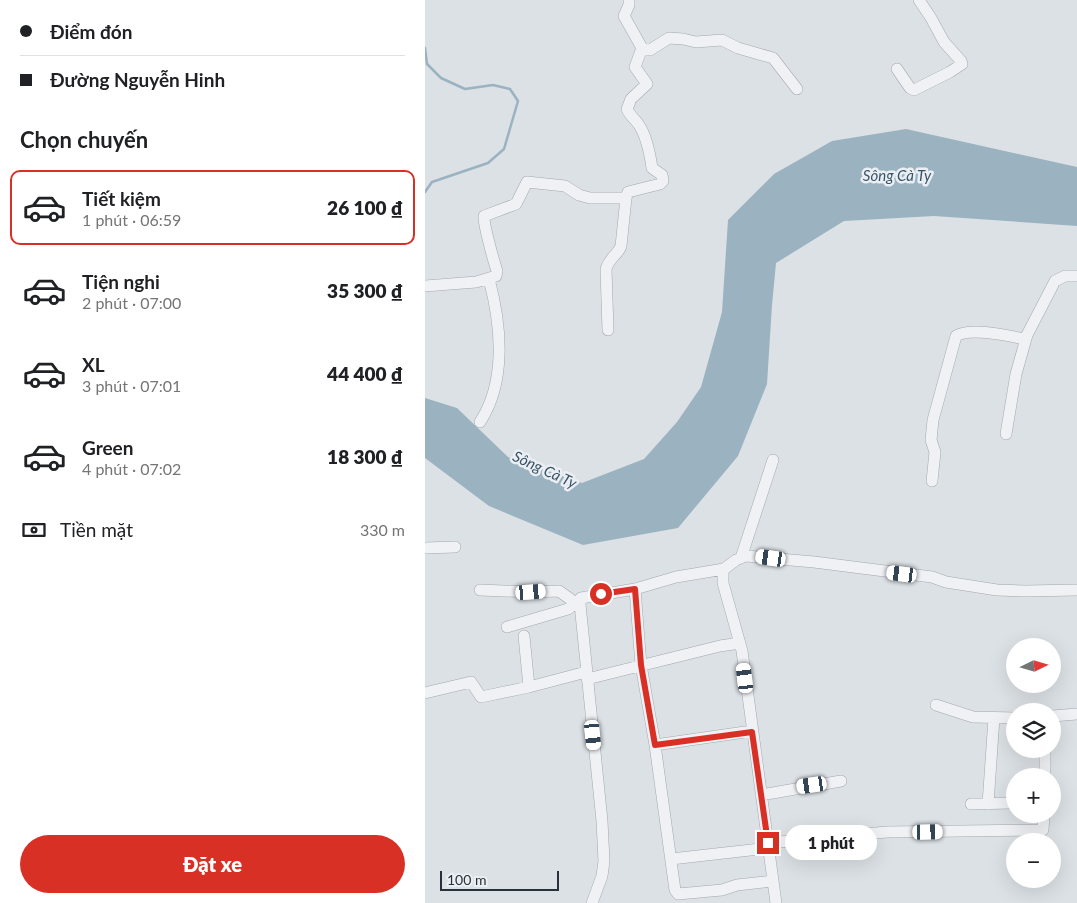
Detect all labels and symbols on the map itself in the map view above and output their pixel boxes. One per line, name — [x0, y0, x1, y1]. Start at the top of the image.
water label: Sông Cà Ty — [863, 166, 932, 184]
water label: Sông Cà Ty — [510, 446, 580, 492]
car — [755, 548, 786, 568]
car — [886, 565, 917, 583]
car — [515, 583, 546, 601]
route start — [590, 583, 612, 605]
north arrow — [1006, 638, 1061, 692]
car — [735, 662, 754, 694]
car — [583, 719, 602, 751]
car — [796, 775, 827, 795]
car — [912, 824, 943, 840]
callout: 1 phút — [785, 826, 878, 860]
route end — [757, 832, 779, 854]
scale bar — [440, 868, 559, 891]

